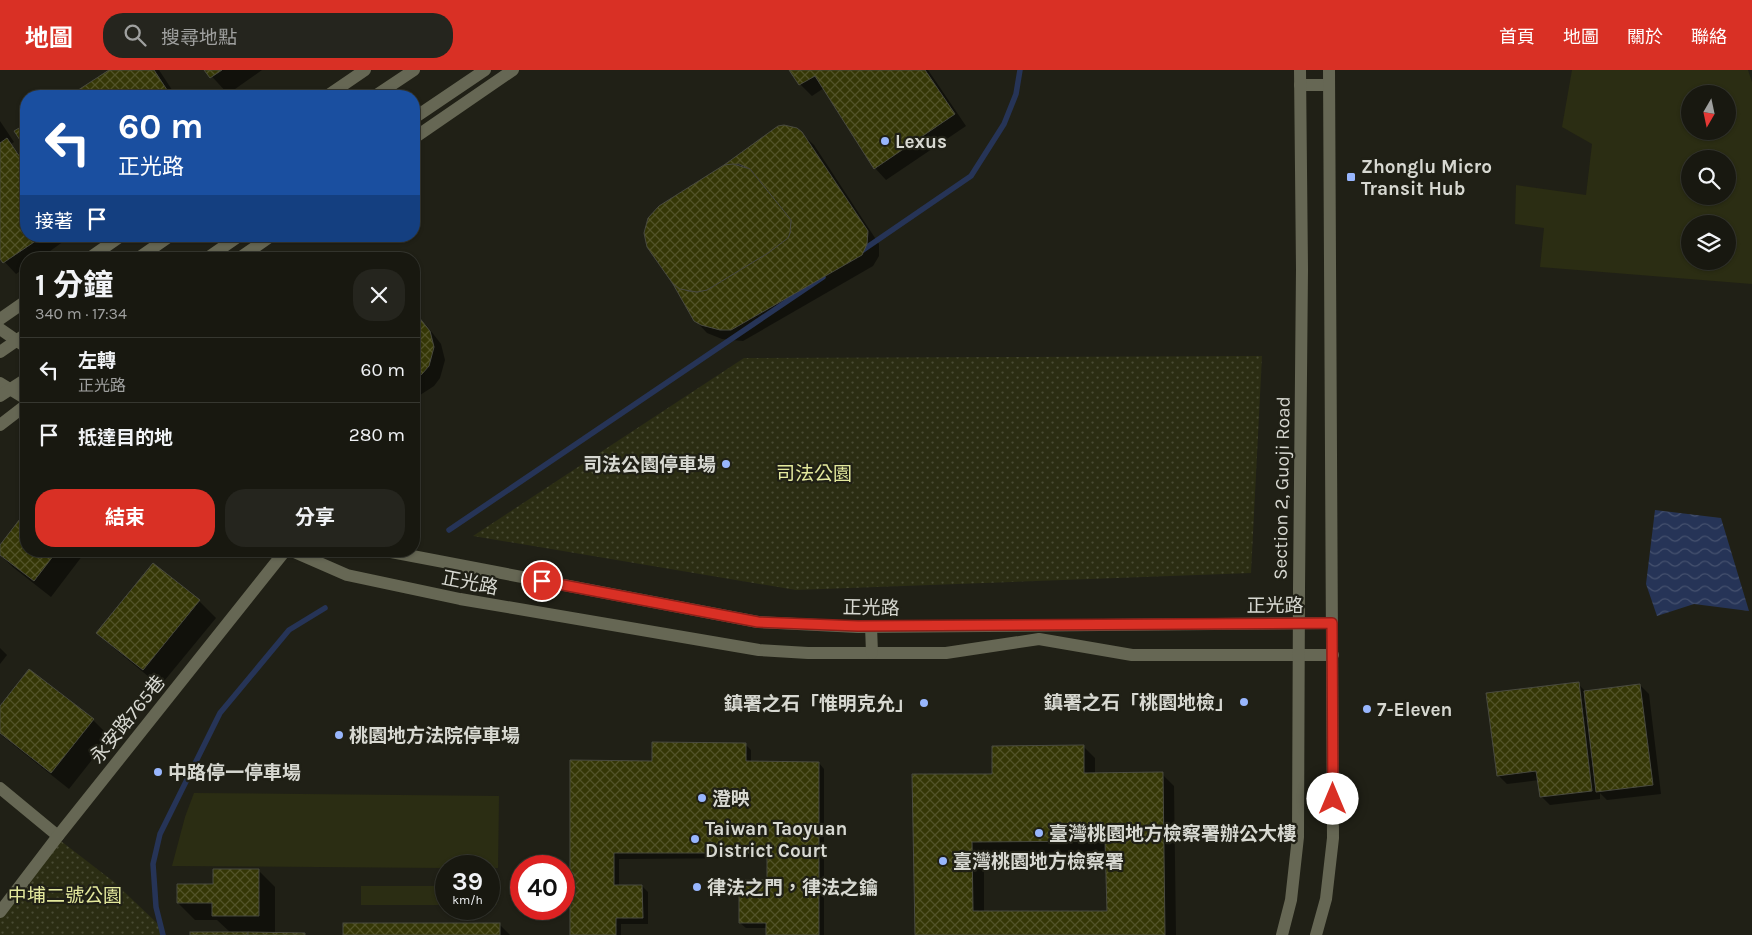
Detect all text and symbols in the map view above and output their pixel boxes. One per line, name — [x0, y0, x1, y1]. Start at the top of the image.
search box — [103, 13, 453, 58]
icon: search — [121, 21, 149, 49]
text: 地圖 — [25, 24, 73, 52]
text: 首頁 — [1499, 26, 1535, 48]
text: 地圖 — [1563, 26, 1599, 48]
text: 關於 — [1627, 26, 1663, 48]
text: 聯絡 — [1691, 26, 1727, 48]
text: 搜尋地點 — [161, 27, 237, 49]
north arrow — [1681, 85, 1736, 140]
map controls — [1681, 85, 1736, 270]
text: 60 m — [118, 106, 203, 147]
icon: left — [35, 110, 100, 175]
place label: Lexus — [895, 131, 947, 153]
marker: Lexus — [879, 135, 891, 147]
button: search — [1681, 150, 1736, 205]
text: 正光路 — [118, 154, 184, 180]
place label: Zhonglu Micro Transit Hub — [1361, 156, 1492, 200]
marker: Zhonglu Micro Transit Hub — [1345, 171, 1357, 183]
icon: arrive — [83, 205, 111, 233]
text: 接著 — [35, 211, 73, 233]
button: layers — [1681, 215, 1736, 270]
text: 1 分鐘 — [35, 267, 113, 303]
button: close — [353, 269, 405, 321]
text: 340 m · 17:34 — [35, 304, 127, 323]
text: 左轉 — [78, 350, 116, 372]
icon: left — [35, 356, 63, 384]
text: 60 m — [361, 359, 405, 381]
text: 正光路 — [78, 376, 126, 395]
street label: Section 2, Guoji Road — [1269, 396, 1295, 580]
icon: arrive — [35, 421, 63, 449]
text: 280 m — [349, 424, 405, 446]
text: 抵達目的地 — [78, 427, 173, 449]
place label: 司法公園停車場 — [583, 454, 716, 476]
marker: 司法公園停車場 — [720, 458, 732, 470]
park label: 司法公園 — [776, 463, 852, 485]
button: 結束 — [35, 489, 215, 547]
button: 分享 — [225, 489, 405, 547]
pin — [521, 560, 563, 602]
street label: 正光路 — [440, 567, 500, 599]
icon: arrive — [528, 567, 556, 595]
street label: 正光路 — [1246, 595, 1304, 617]
street label: 正光路 — [842, 597, 900, 619]
street label: 永安路765巷 — [86, 671, 170, 768]
place label: 鎮署之石「桃園地檢」 — [1044, 692, 1234, 714]
place label: 鎮署之石「惟明克允」 — [724, 693, 914, 715]
marker: 鎮署之石「桃園地檢」 — [1238, 696, 1250, 708]
marker: 鎮署之石「惟明克允」 — [918, 697, 930, 709]
place label: 7-Eleven — [1377, 699, 1452, 721]
marker: 7-Eleven — [1361, 703, 1373, 715]
place label: 桃園地方法院停車場 — [349, 725, 520, 747]
marker: 桃園地方法院停車場 — [333, 729, 345, 741]
place label: 中路停一停車場 — [168, 762, 301, 784]
marker: 中路停一停車場 — [152, 766, 164, 778]
position arrow — [1306, 772, 1358, 824]
place label: 澄映 — [712, 788, 750, 810]
marker: 澄映 — [696, 792, 708, 804]
place label: Taiwan Taoyuan District Court — [705, 818, 847, 862]
place label: 臺灣桃園地方檢察署辦公大樓 — [1049, 823, 1296, 845]
marker: 臺灣桃園地方檢察署辦公大樓 — [1033, 827, 1045, 839]
marker: Taiwan Taoyuan District Court — [689, 833, 701, 845]
place label: 臺灣桃園地方檢察署 — [953, 851, 1124, 873]
speed limit sign: 40 — [510, 855, 575, 920]
marker: 臺灣桃園地方檢察署 — [937, 855, 949, 867]
text: 39 — [452, 867, 483, 896]
place label: 律法之門，律法之鑰 — [707, 877, 878, 899]
marker: 律法之門，律法之鑰 — [691, 881, 703, 893]
park label: 中埔二號公園 — [8, 885, 122, 907]
text: km/h — [452, 893, 483, 907]

